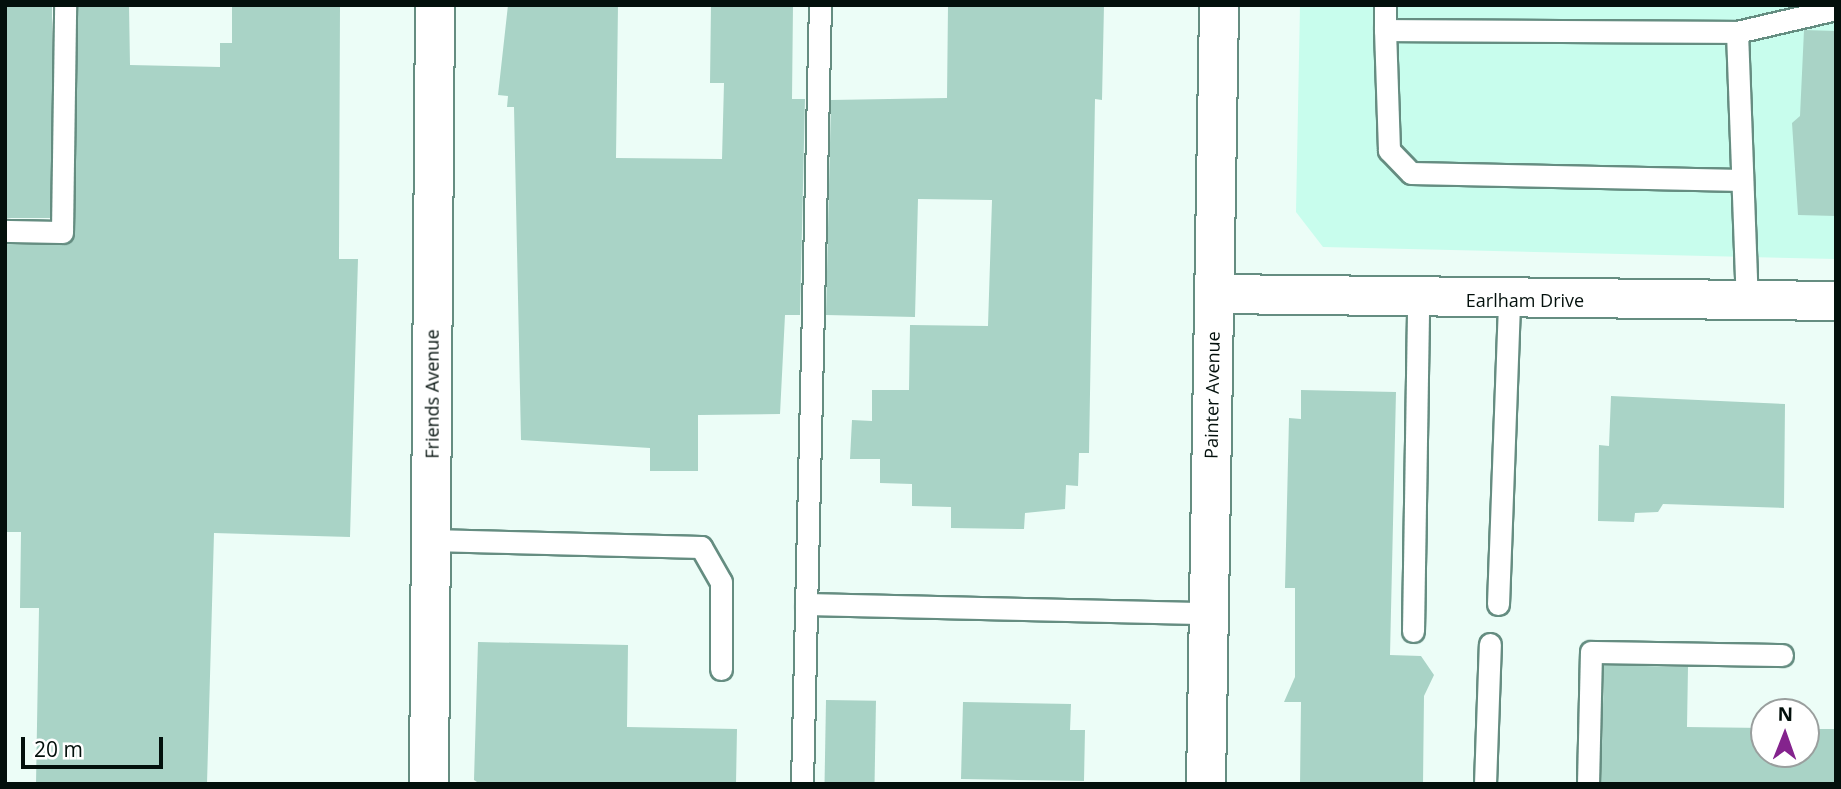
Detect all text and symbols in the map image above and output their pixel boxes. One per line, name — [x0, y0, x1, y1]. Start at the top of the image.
street label: Earlham Drive — [1466, 289, 1584, 311]
street label: Friends Avenue — [421, 329, 443, 459]
street label: Painter Avenue — [1200, 331, 1224, 459]
north arrow — [1750, 698, 1820, 768]
text: N — [1777, 701, 1793, 727]
scale bar — [24, 722, 166, 766]
text: 20 m — [34, 735, 83, 763]

